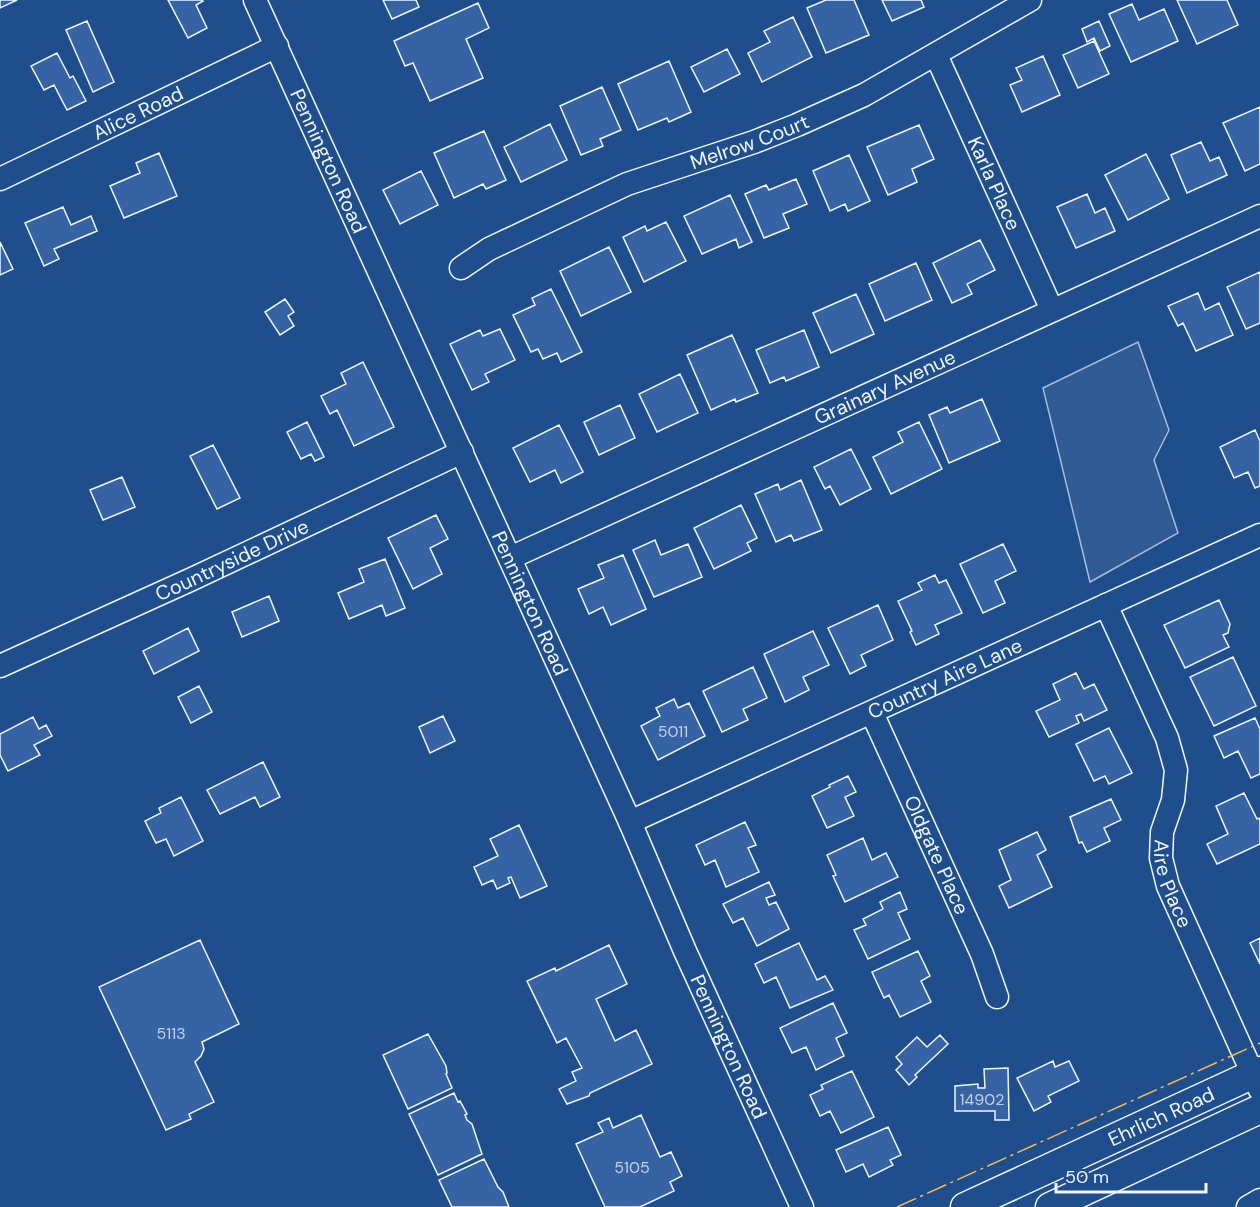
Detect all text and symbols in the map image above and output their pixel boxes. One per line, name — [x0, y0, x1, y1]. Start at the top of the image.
street label: Alice Road — [88, 80, 187, 146]
street label: Pennington Road — [284, 85, 373, 237]
street label: Melrow Court — [687, 108, 813, 175]
street label: Karla Place — [962, 132, 1027, 234]
street label: Grainary Avenue — [810, 344, 960, 431]
street label: Countryside Drive — [151, 513, 313, 607]
street label: Pennington Road — [486, 527, 574, 679]
street label: Country Aire Lane — [863, 632, 1026, 725]
house number: 5011 — [658, 721, 688, 742]
street label: Oldgate Place — [898, 791, 975, 919]
street label: Aire Place — [1148, 839, 1198, 932]
street label: Pennington Road — [685, 971, 773, 1123]
house number: 5113 — [156, 1023, 186, 1044]
street label: Ehrlich Road — [1104, 1081, 1219, 1152]
house number: 14902 — [960, 1089, 1004, 1110]
scale bar — [1056, 1156, 1206, 1194]
house number: 5105 — [614, 1157, 650, 1178]
text: 50 m — [1065, 1165, 1109, 1189]

